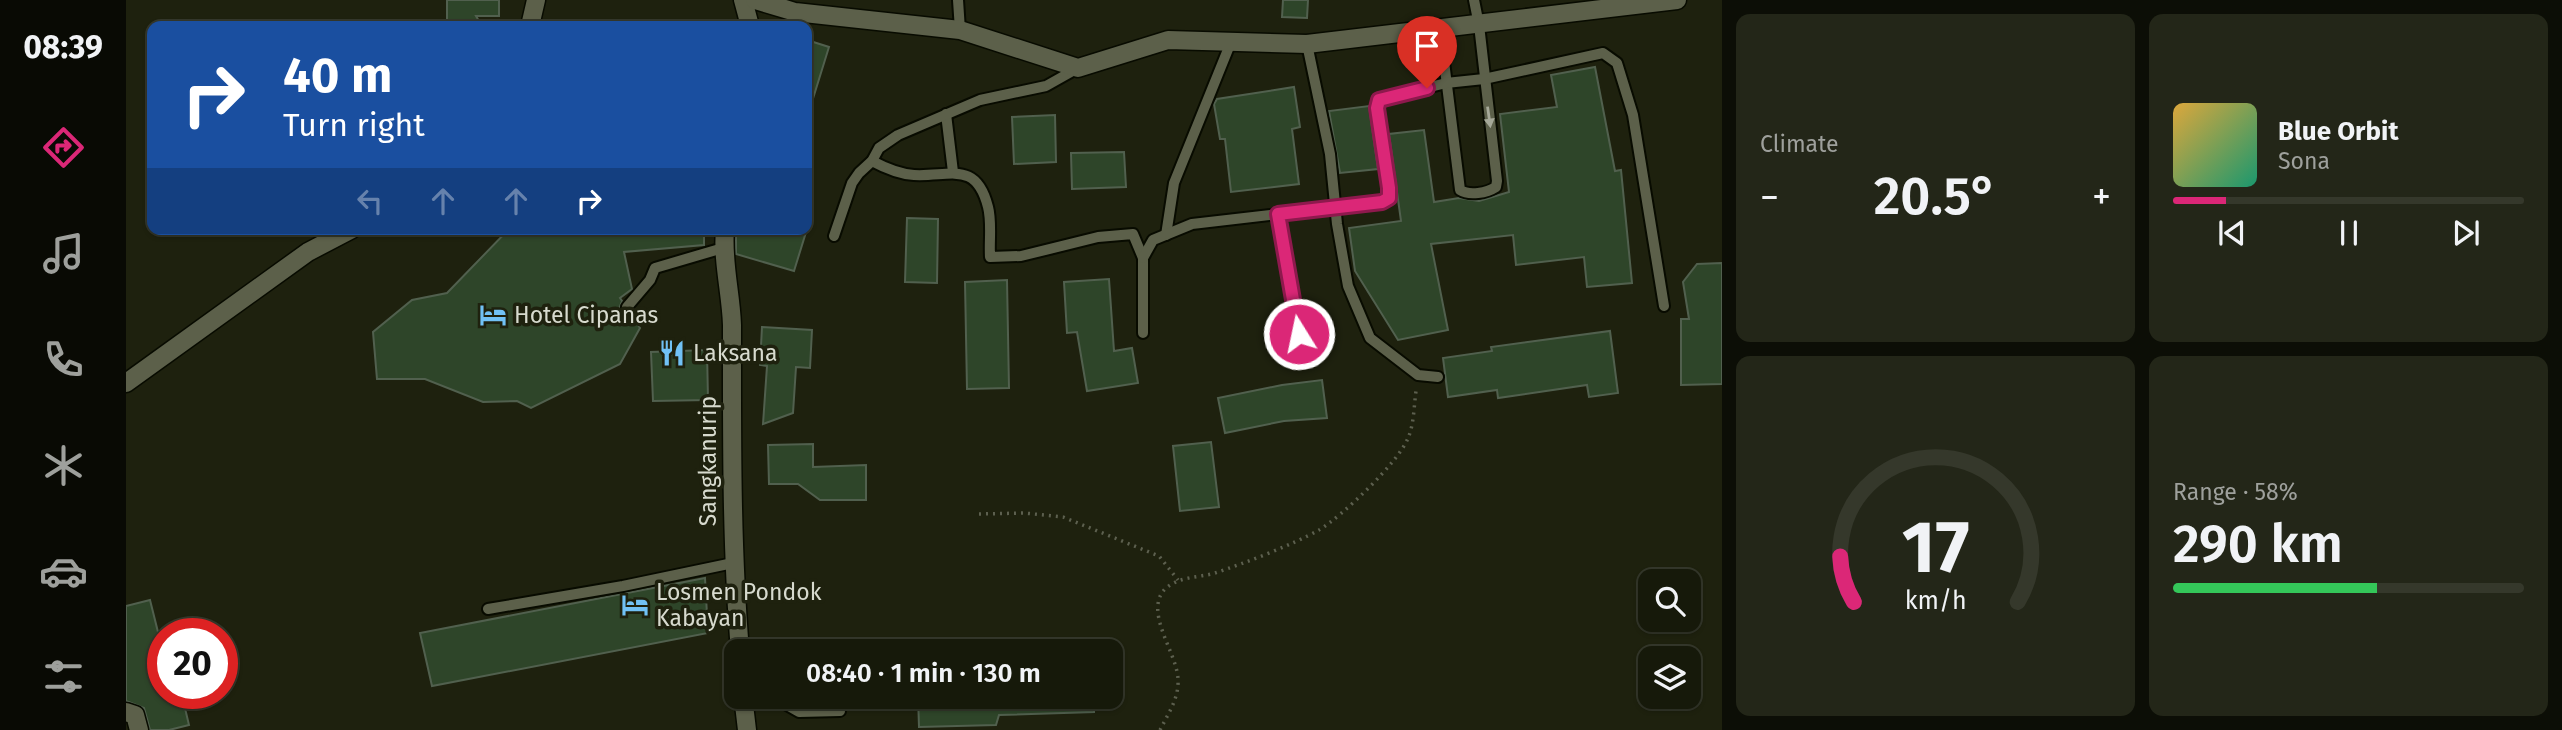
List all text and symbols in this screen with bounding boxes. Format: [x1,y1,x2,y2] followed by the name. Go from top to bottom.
[1397,16,1457,88] pin
[1408,27,1446,65] icon: arrive
[23,28,103,66] text: 08:39
[283,46,392,105] text: 40 m
[168,49,259,140] icon: right
[283,106,425,144] text: Turn right
[1484,106,1495,128] one-way arrow
[2278,116,2398,147] text: Blue Orbit
[39,123,88,172] icon: directions
[1760,130,1839,158] text: Climate
[2278,147,2330,175] text: Sona
[1874,165,1997,228] text: 20.5°
[1760,174,1779,220] text: −
[2092,174,2111,220] text: +
[351,182,389,220] icon: left
[424,182,462,220] icon: ahead
[497,182,535,220] icon: ahead
[570,182,608,220] icon: right
[2213,214,2251,252] icon: previous
[2330,214,2368,252] icon: pause
[2447,214,2485,252] icon: next
[39,229,88,278] icon: music
[1262,297,1336,371] position arrow
[478,300,508,330] hotel icon: Hotel Cipanas
[514,301,658,329] place label: Hotel Cipanas
[39,335,88,384] icon: phone
[657,338,687,368] restaurant icon: Laksana
[693,339,777,367] place label: Laksana
[694,396,722,526] street label: Sangkanurip
[39,441,88,490] icon: climate
[2173,478,2298,506] text: Range · 58%
[1902,504,1969,591] text: 17
[2173,513,2343,576] text: 290 km
[39,547,88,596] icon: car
[1638,569,1701,709] map controls
[1638,569,1701,632] button: search
[656,578,822,632] place label: Losmen Pondok Kabayan
[1905,586,1966,616] text: km/h
[620,590,650,620] hotel icon: Losmen Pondok Kabayan
[147,618,238,709] speed limit sign: 20
[1638,646,1701,709] button: layers
[39,652,88,701] icon: filters
[806,658,1041,689] text: 08:40 · 1 min · 130 m

